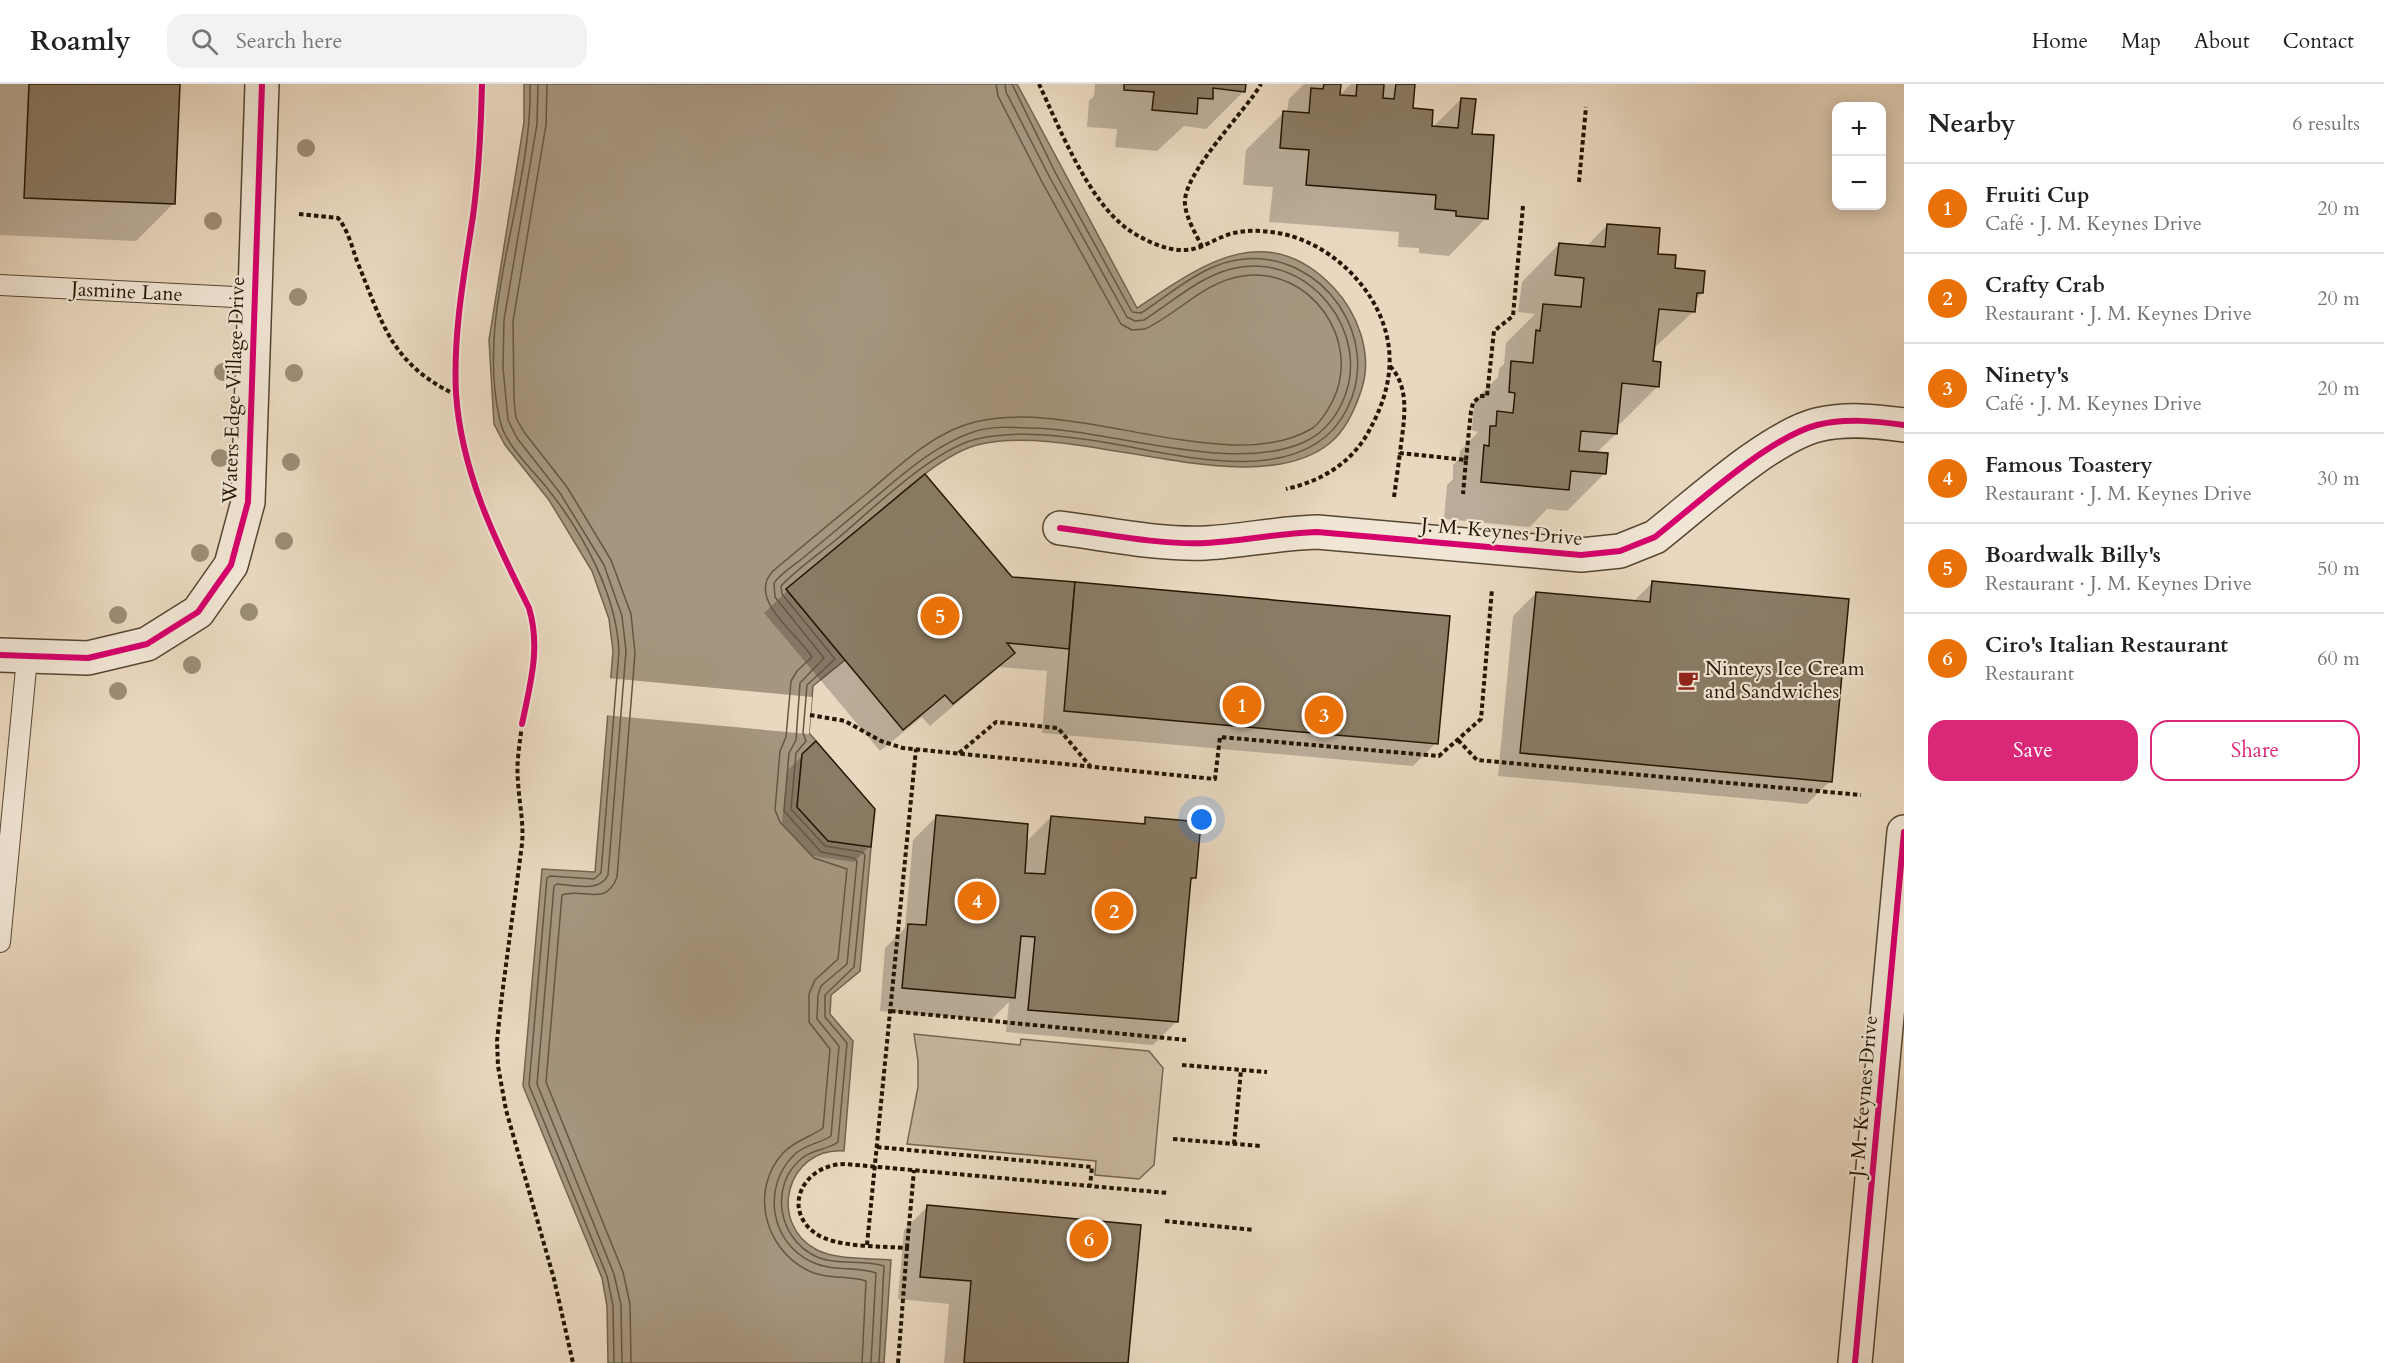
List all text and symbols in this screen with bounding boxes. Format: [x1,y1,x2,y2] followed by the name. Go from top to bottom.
[167,14,587,68] search box
[30,22,131,60] text: Roamly
[188,25,221,58] icon: search
[236,26,342,56] text: Search here
[2032,27,2088,56] text: Home
[2121,27,2161,56] text: Map
[2194,27,2250,56] text: About
[2283,27,2354,56] text: Contact
[1832,102,1886,210] map controls
[1832,102,1886,156] button: +
[1928,106,2016,141] text: Nearby
[2292,110,2360,137] text: 6 results
[1832,156,1886,210] button: −
[1985,180,2090,210] text: Fruiti Cup
[1942,195,1953,222] text: 1
[2317,195,2360,222] text: 20 m
[1985,210,2202,237] text: Café · J. M. Keynes Drive
[1985,270,2105,300] text: Crafty Crab
[68,275,183,308] street label: Jasmine Lane
[216,276,251,505] street label: Waters Edge Village Drive
[1942,285,1953,312] text: 2
[2317,285,2360,312] text: 20 m
[1985,300,2252,327] text: Restaurant · J. M. Keynes Drive
[1985,360,2069,390] text: Ninety's
[1942,375,1953,402] text: 3
[2317,375,2360,402] text: 20 m
[1985,390,2202,417] text: Café · J. M. Keynes Drive
[1985,450,2153,480] text: Famous Toastery
[1942,465,1953,492] text: 4
[2317,465,2360,492] text: 30 m
[1985,480,2252,507] text: Restaurant · J. M. Keynes Drive
[1417,511,1584,552] street label: J. M. Keynes Drive
[1985,540,2161,570] text: Boardwalk Billy's
[1942,555,1953,582] text: 5
[2317,555,2360,582] text: 50 m
[1985,570,2252,597] text: Restaurant · J. M. Keynes Drive
[920,594,960,638] pin: 5
[1985,630,2228,660] text: Ciro's Italian Restaurant
[1942,645,1953,672] text: 6
[2317,645,2360,672] text: 60 m
[1705,655,1865,705] place label: Ninteys Ice Cream and Sandwiches
[1985,660,2074,687] text: Restaurant
[1676,668,1700,692] cafe icon: Ninteys Ice Cream and Sandwiches
[1222,682,1262,728] pin: 1
[1304,692,1344,738] pin: 3
[1928,720,2138,781] button: Save
[2150,720,2360,781] button: Share
[1187,805,1216,834] your location
[958,878,996,924] pin: 4
[1094,888,1134,934] pin: 2
[1843,1014,1884,1181] street label: J. M. Keynes Drive
[1070,1216,1108,1262] pin: 6

